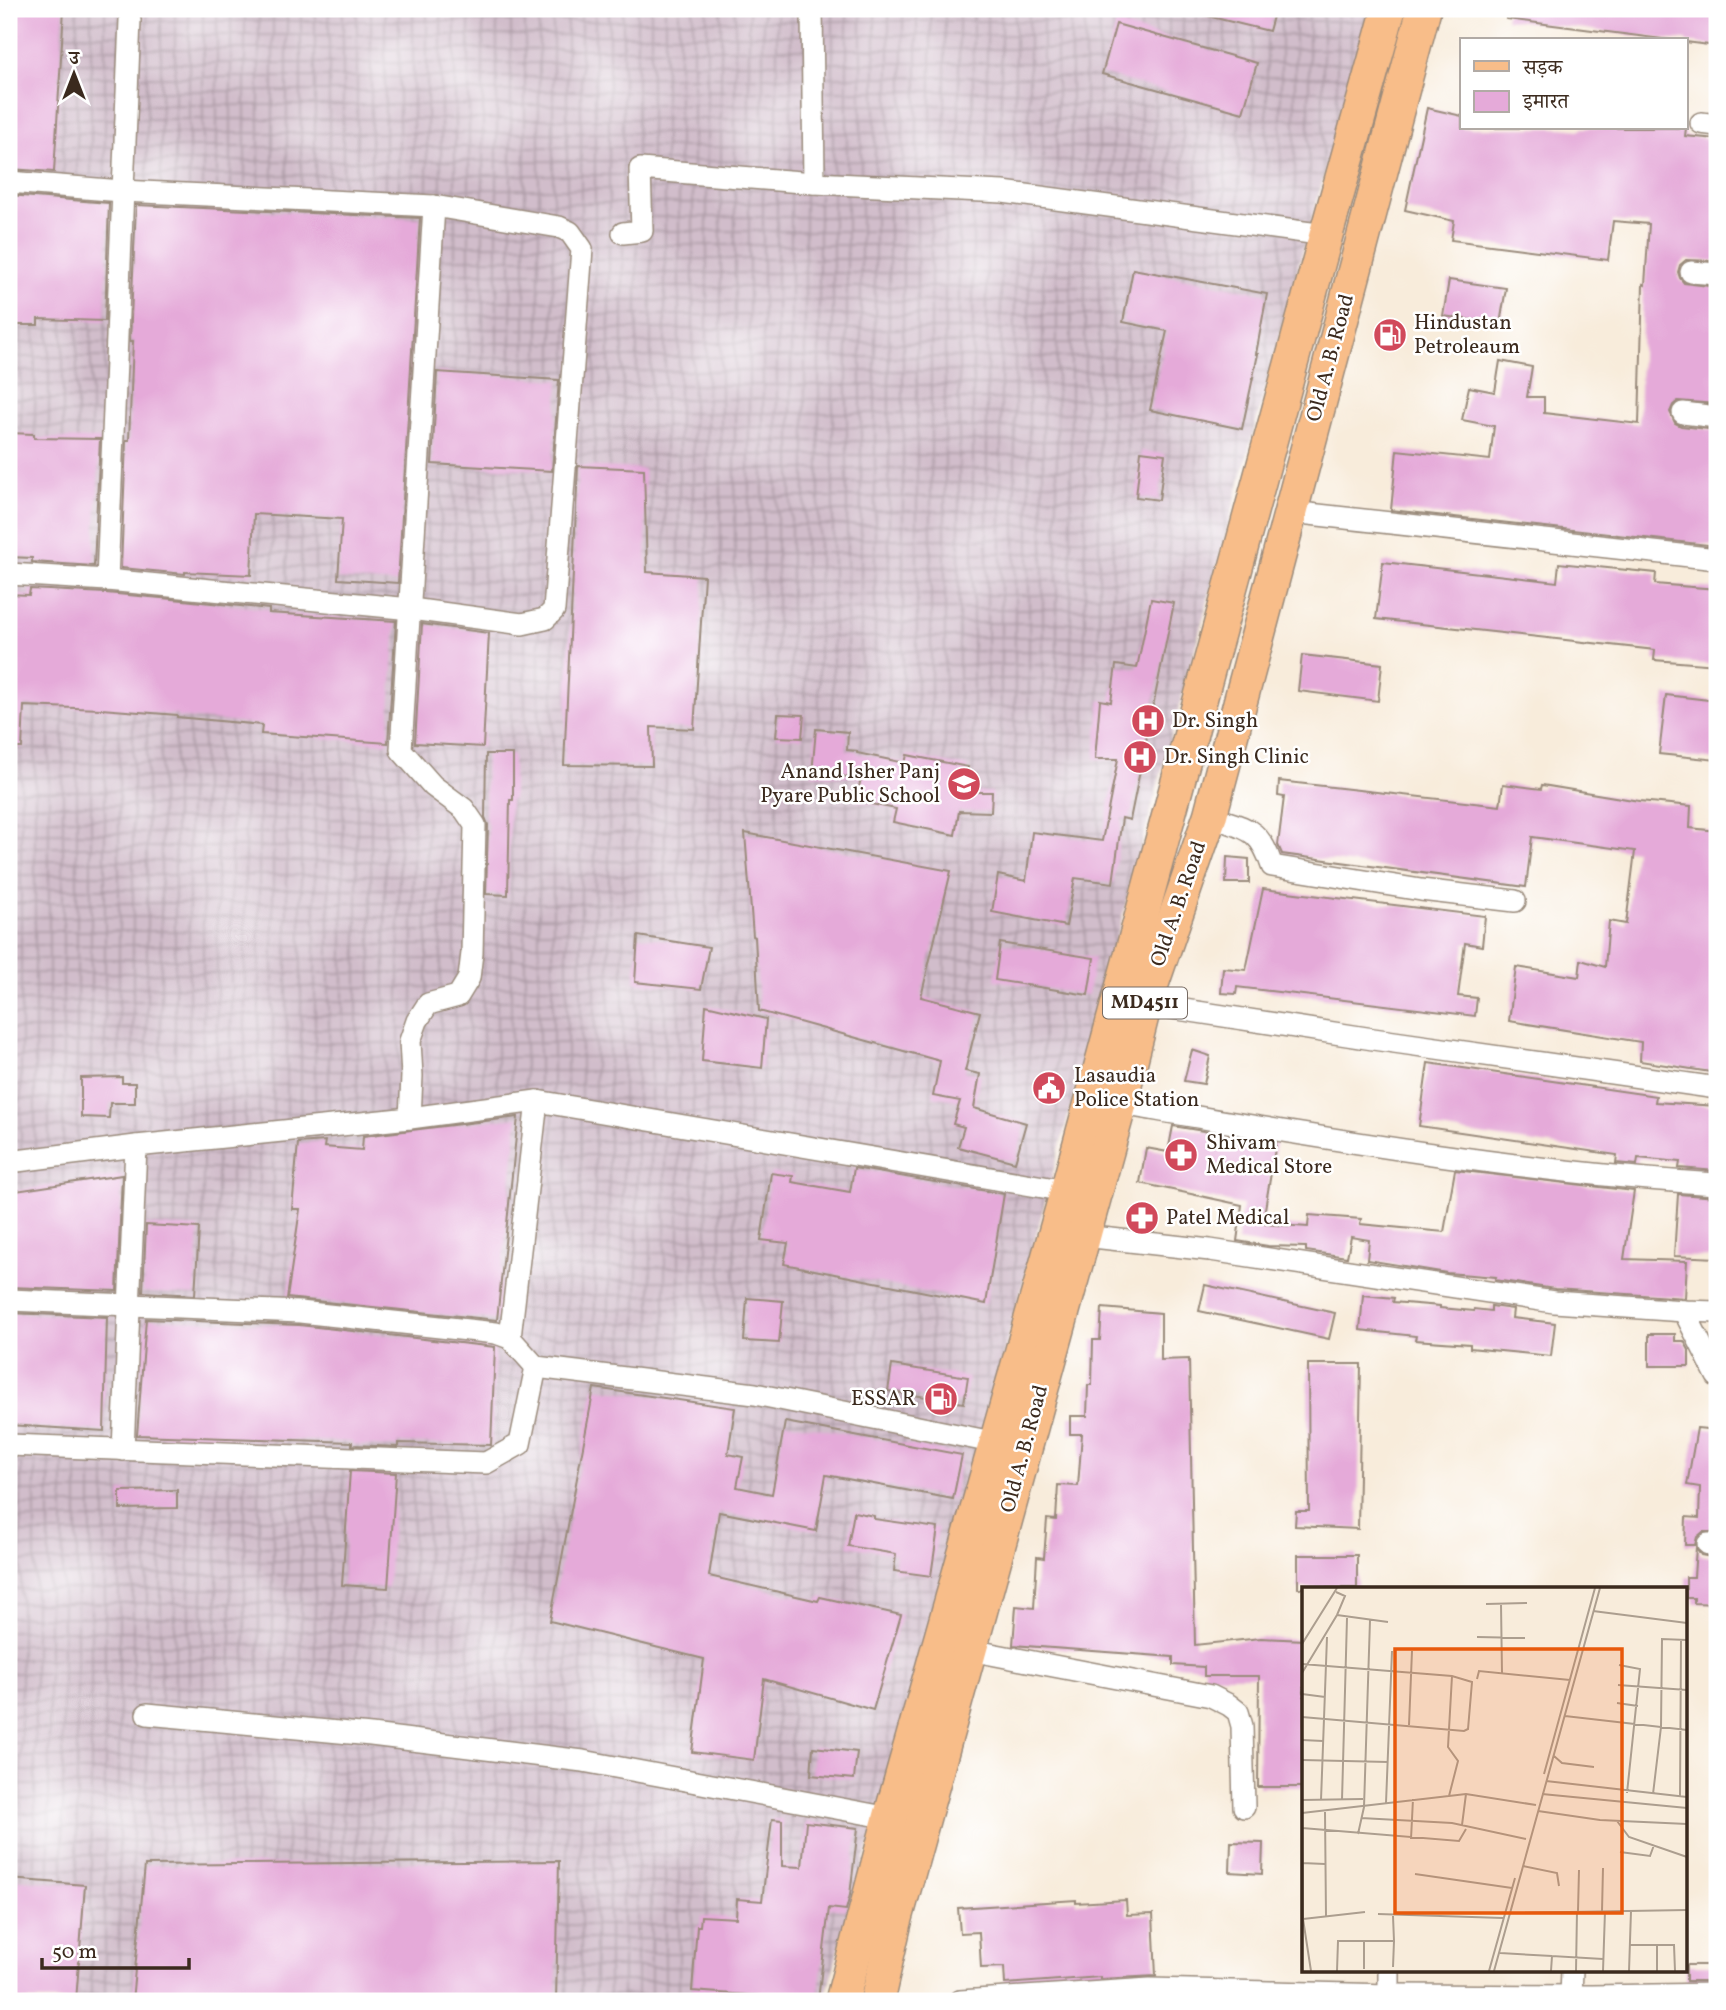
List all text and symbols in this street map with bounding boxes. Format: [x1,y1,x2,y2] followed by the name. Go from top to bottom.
[38,38,108,108] north arrow
[1460,38,1688,130] legend
[67,46,80,72] text: उ
[1522,54,1563,83] text: सड़क
[1522,88,1570,117] text: इमारत
[1300,291,1362,425] street label: Old A. B. Road
[1414,309,1520,362] place label: Hindustan Petroleaum
[1371,316,1409,354] fuel station icon: Hindustan Petroleaum
[1129,702,1167,740] hospital icon: Dr. Singh
[1172,707,1258,736] place label: Dr. Singh
[1121,738,1159,776] hospital icon: Dr. Singh Clinic
[1164,743,1309,772] place label: Dr. Singh Clinic
[760,758,940,811] place label: Anand Isher Panj Pyare Public School
[945,765,983,803] school or university icon: Anand Isher Panj Pyare Public School
[1144,837,1214,971] street label: Old A. B. Road
[1103,987,1187,1018] road number: MD4511
[1074,1062,1199,1115] place label: Lasaudia Police Station
[1030,1069,1068,1107] public building icon: Lasaudia Police Station
[1206,1129,1332,1182] place label: Shivam Medical Store
[1162,1136,1200,1174] pharmacy icon: Shivam Medical Store
[1123,1199,1161,1237] pharmacy icon: Patel Medical
[1166,1204,1289,1233] place label: Patel Medical
[922,1380,960,1418] fuel station icon: ESSAR
[994,1382,1056,1516] street label: Old A. B. Road
[851,1385,916,1414] place label: ESSAR
[1302,1587,1688,1972] inset map
[42,1926,189,1970] scale bar
[52,1938,97,1967] text: 50 m

